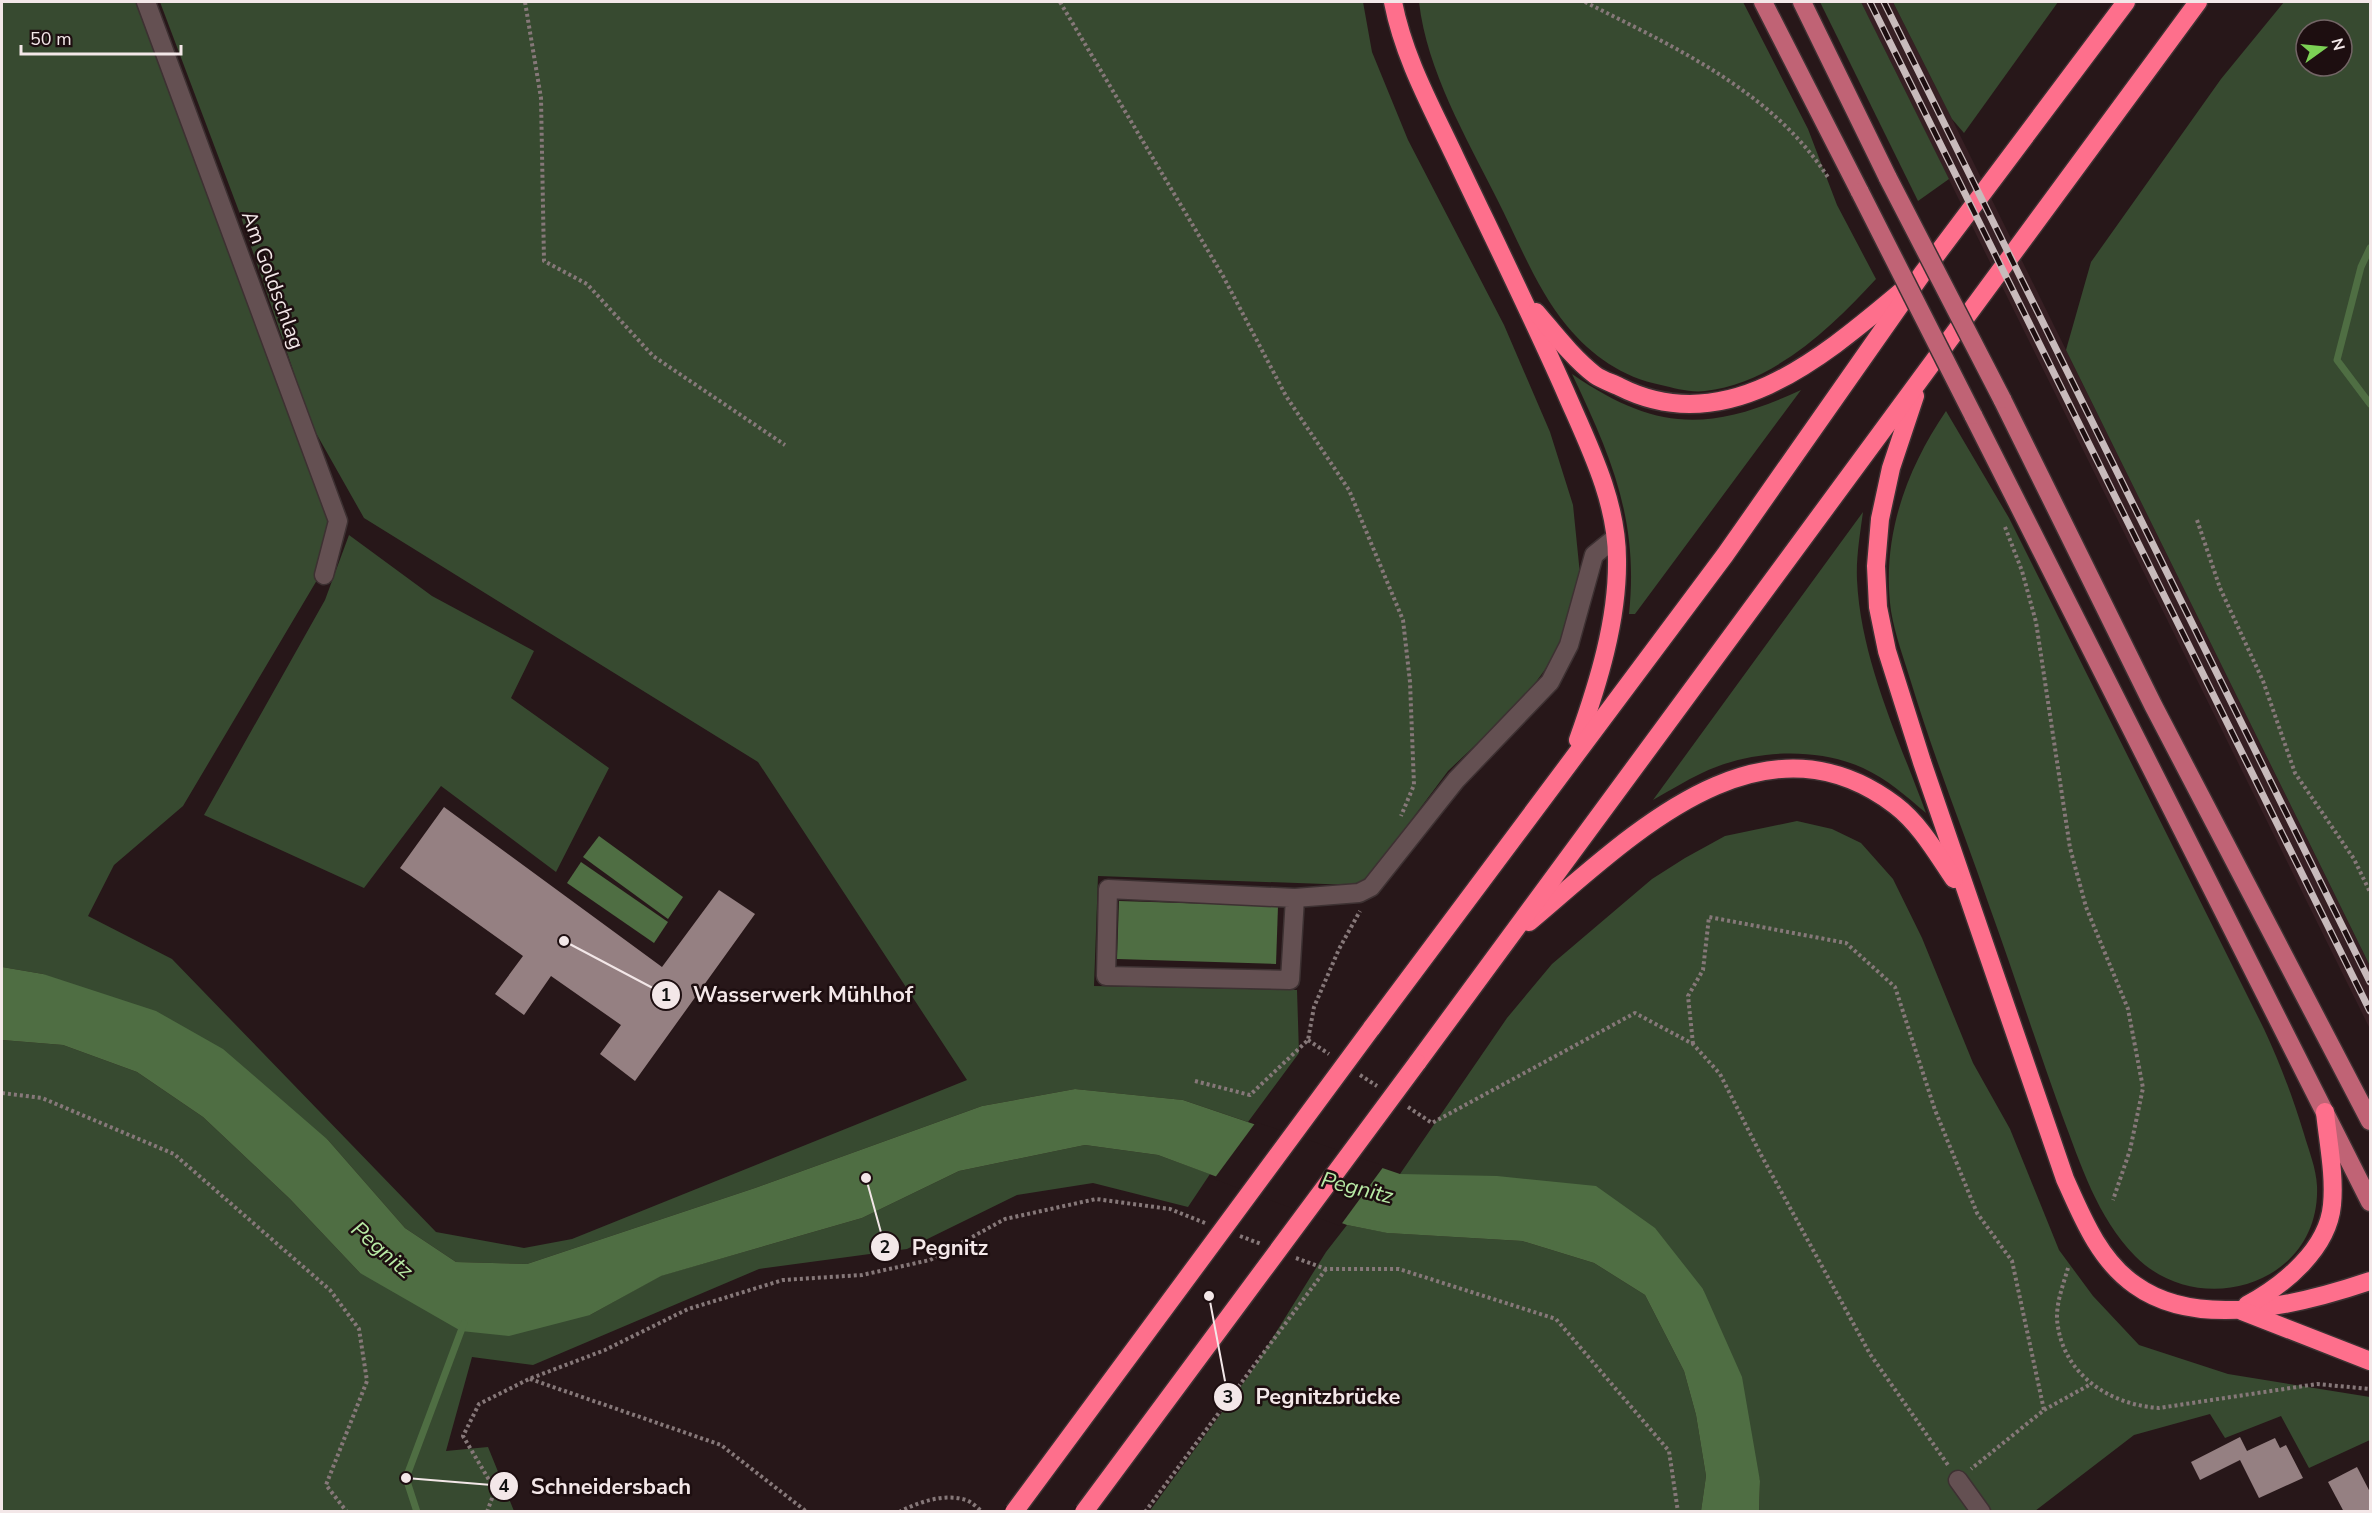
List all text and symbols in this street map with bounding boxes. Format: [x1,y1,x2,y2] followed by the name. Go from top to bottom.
[21,18,182,56] scale bar
[2294,18,2354,78] north arrow
[30,27,72,51] text: 50 m
[2325,36,2350,53] text: N
[235,207,311,353] street label: Am Goldschlag
[651,975,925,1015] callout: Wasserwerk Mühlhof
[693,980,914,1010] text: Wasserwerk Mühlhof
[661,983,671,1007] text: 1
[1318,1165,1397,1212] water label: Pegnitz
[344,1215,420,1286] water label: Pegnitz
[870,1227,1000,1267] callout: Pegnitz
[912,1233,988,1263] text: Pegnitz
[880,1235,890,1259] text: 2
[1213,1377,1412,1417] callout: Pegnitzbrücke
[1256,1382,1400,1412] text: Pegnitzbrücke
[1223,1385,1233,1409] text: 3
[489,1466,704,1506] callout: Schneidersbach
[531,1472,691,1502] text: Schneidersbach
[499,1474,510,1498] text: 4

